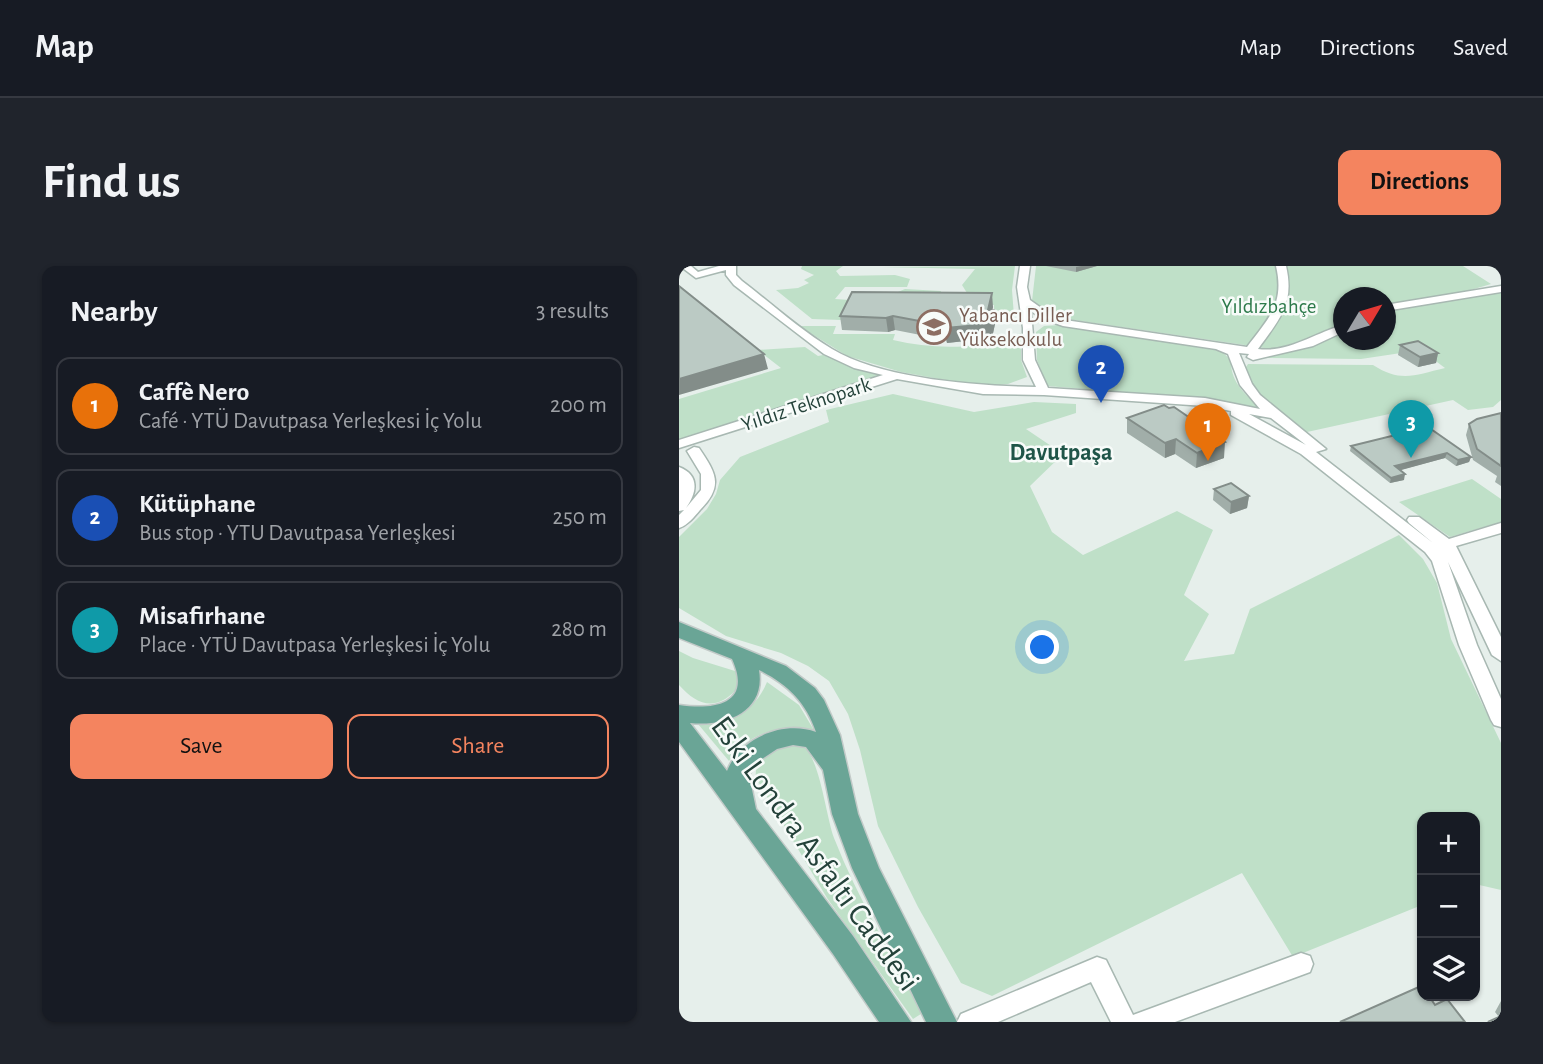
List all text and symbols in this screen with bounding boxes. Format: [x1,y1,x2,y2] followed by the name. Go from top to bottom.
[35,31,94,64] text: Map
[1239,36,1281,60] text: Map
[1319,36,1415,60] text: Directions
[1453,36,1508,60] text: Saved
[1338,150,1501,215] button: Directions
[42,158,181,207] text: Find us
[1333,287,1396,350] north arrow
[1222,296,1316,317] park label: Yıldızbahçe
[70,297,158,327] text: Nearby
[536,300,609,323] text: 3 results
[959,305,1072,350] place label: Yabancı Diller Yüksekokulu
[915,308,953,346] school or university icon: Yabancı Diller Yüksekokulu
[1078,345,1124,403] pin: 2
[739,373,874,435] street label: Yıldız Teknopark
[139,379,249,405] text: Caffè Nero
[91,394,99,417] text: 1
[550,394,607,417] text: 200 m
[1388,400,1434,458] pin: 3
[1185,403,1231,461] pin: 1
[139,410,482,433] text: Café · YTÜ Davutpasa Yerleşkesi İç Yolu
[1009,441,1113,465] district label: Davutpaşa
[139,491,255,517] text: Kütüphane
[90,506,100,529] text: 2
[553,506,607,529] text: 250 m
[139,522,456,545] text: Bus stop · YTU Davutpasa Yerleşkesi
[139,603,265,629] text: Misafirhane
[90,618,100,641] text: 3
[551,618,607,641] text: 280 m
[1025,630,1059,664] your location
[139,634,490,657] text: Place · YTÜ Davutpasa Yerleşkesi İç Yolu
[705,710,925,997] street label: Eski Londra Asfaltı Caddesi
[70,714,333,779] button: Save
[347,714,609,779] button: Share
[1417,812,1480,1001] map controls
[1417,812,1480,875] button: +
[1417,875,1480,938] button: −
[1417,938,1480,1001] button: layers

